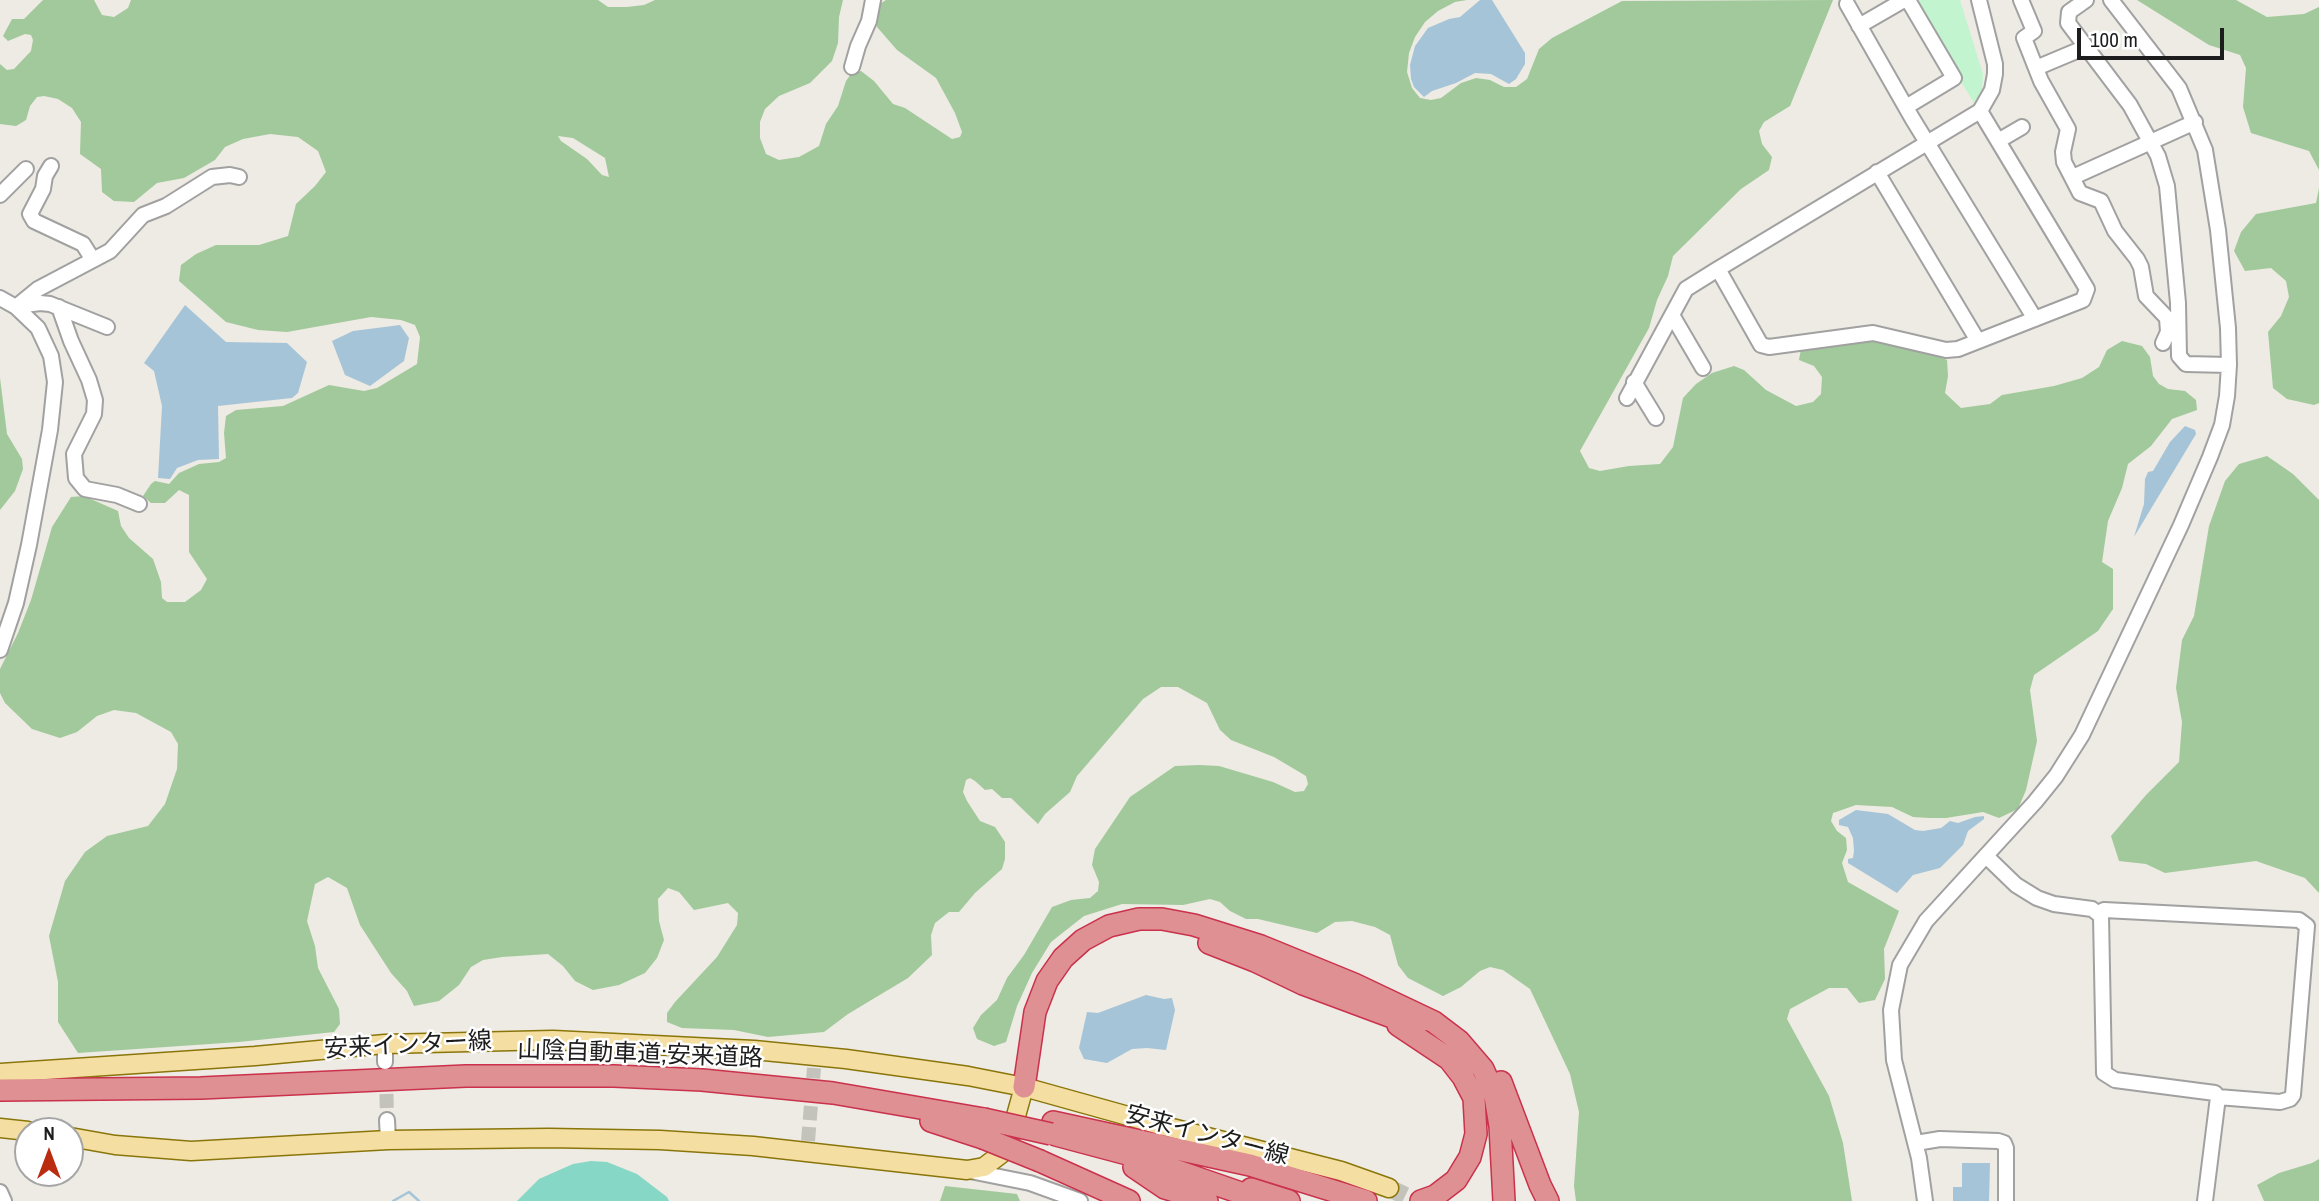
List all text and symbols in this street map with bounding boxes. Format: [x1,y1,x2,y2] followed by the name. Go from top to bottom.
[2081,14,2228,58] scale bar
[2090,25,2138,54] text: 100 m
[323,1027,493,1065] street label: 安来インター線
[517,1036,763,1074] street label: 山陰自動車道;安来道路
[1122,1100,1292,1172] street label: 安来インター線
[14,1117,84,1187] north arrow
[43,1120,55,1146] text: N

